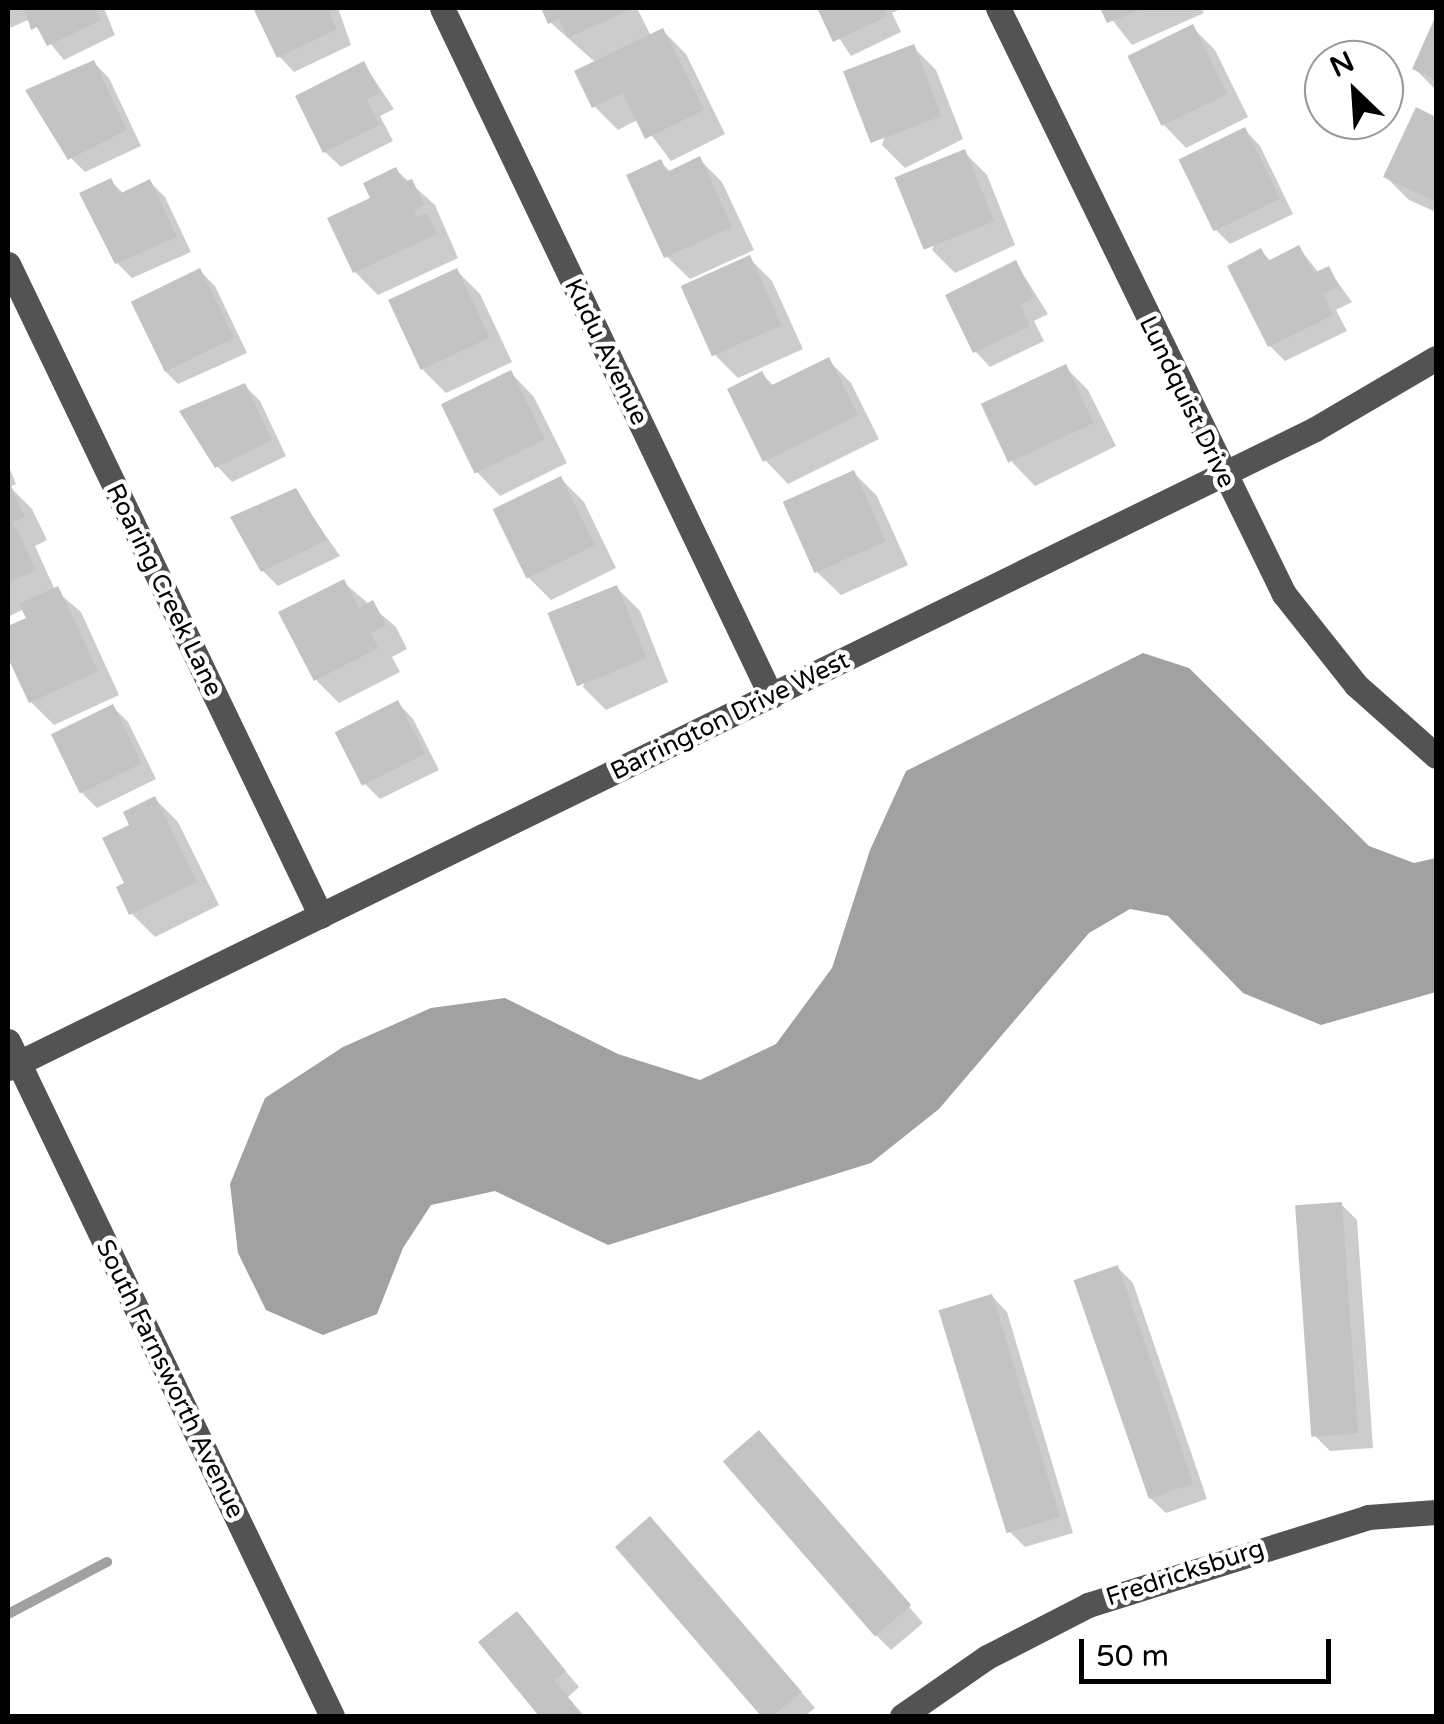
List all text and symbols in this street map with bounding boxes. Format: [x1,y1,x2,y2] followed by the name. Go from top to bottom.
[1304,40,1404,140] north arrow
[1325,44,1360,85] text: N
[558,274,654,430] street label: Kudu Avenue
[1132,311,1242,493] street label: Lundquist Drive
[99,479,229,701] street label: Roaring Creek Lane
[606,645,854,787] street label: Barrington Drive West
[89,1235,251,1523] street label: South Farnsworth Avenue
[1102,1533,1268,1613] street label: Fredricksburg
[1084,1619,1336,1681] scale bar
[1096,1638,1169,1675] text: 50 m

